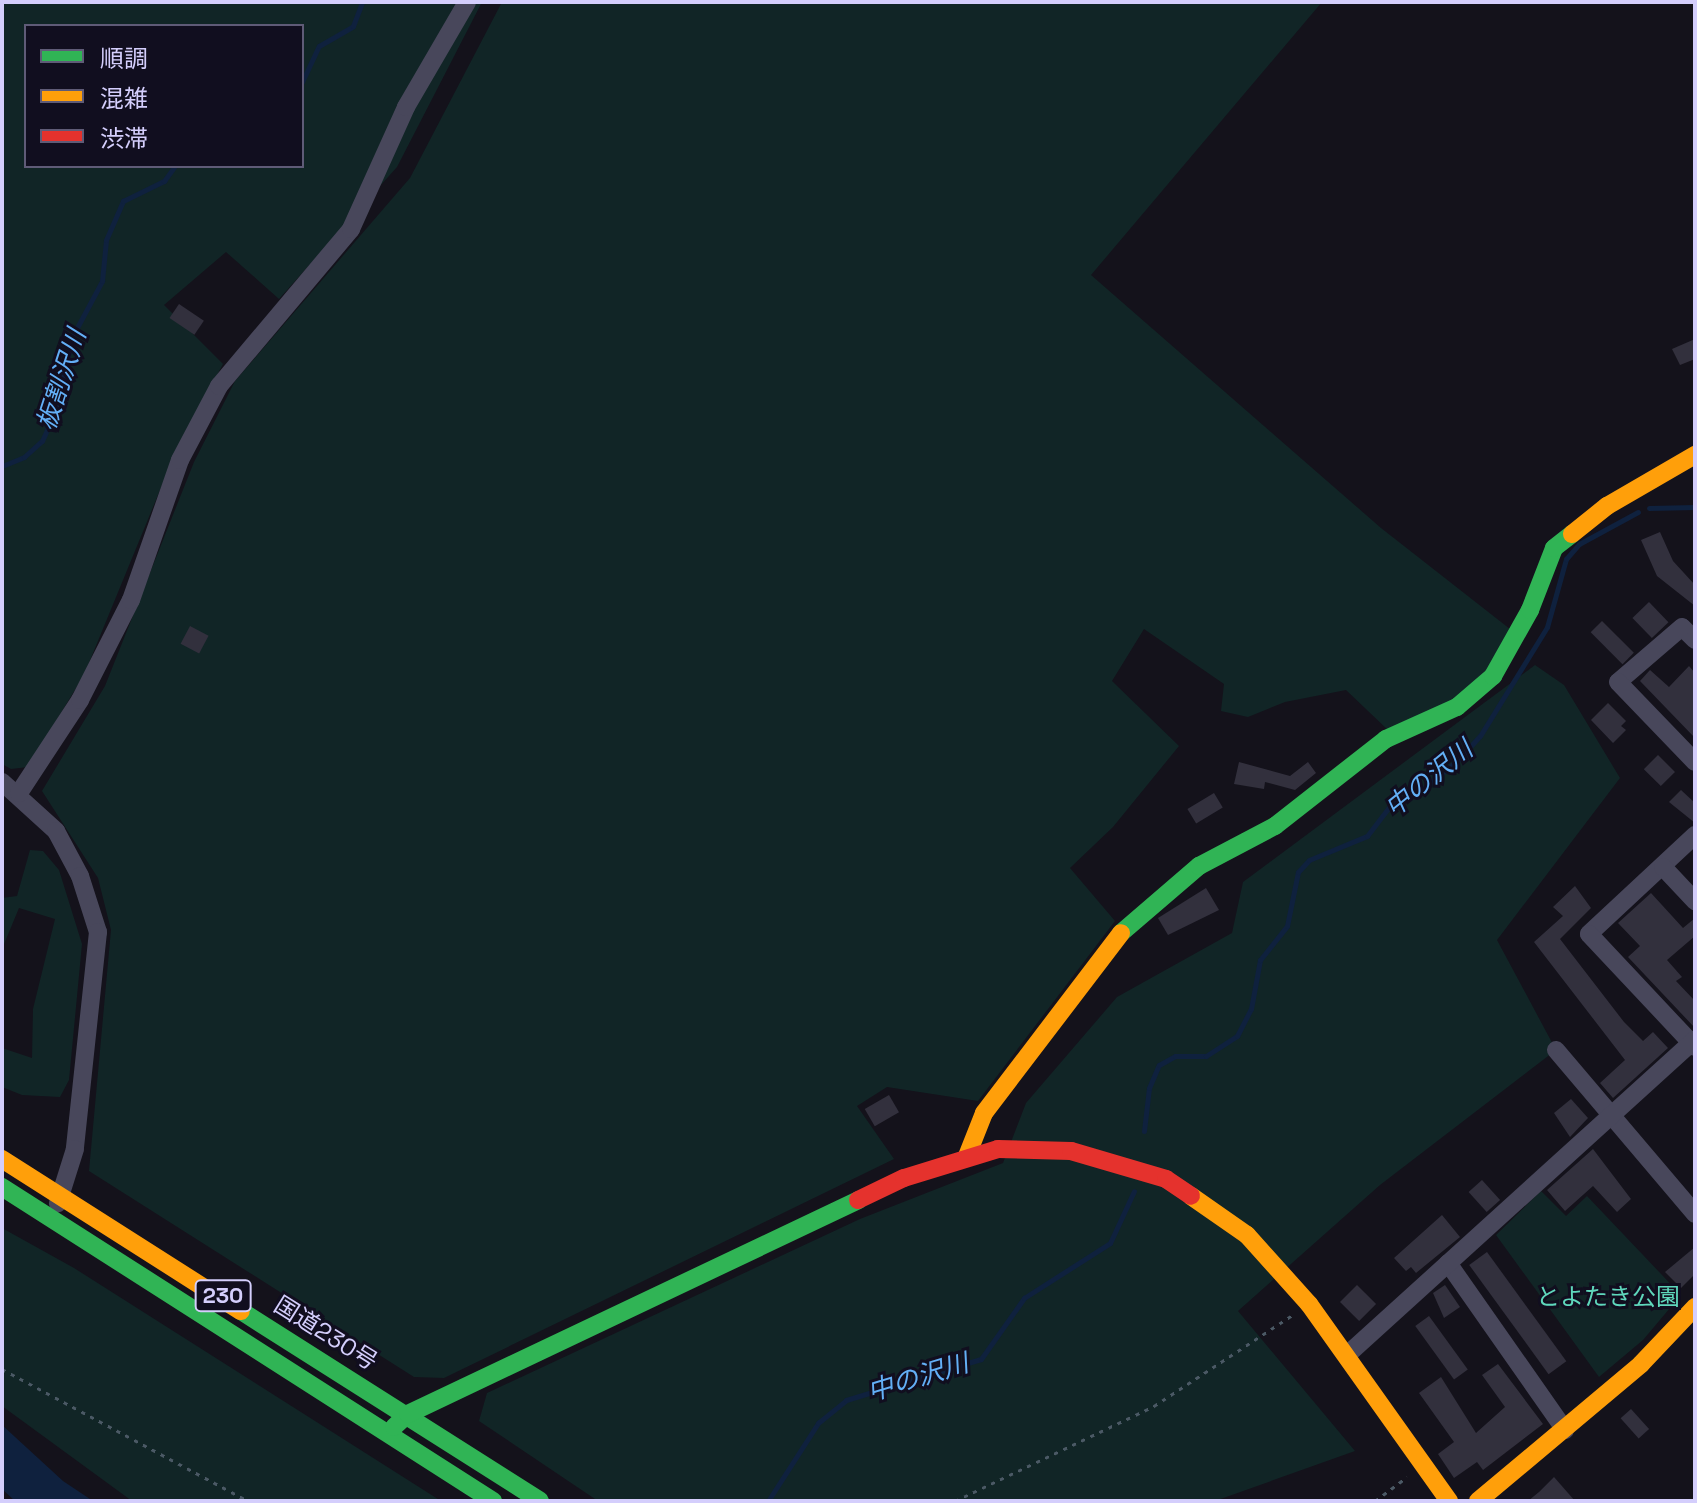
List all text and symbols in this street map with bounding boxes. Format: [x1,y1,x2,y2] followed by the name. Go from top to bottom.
[24,24,304,168] legend
[100,43,148,74] text: 順調
[100,83,148,114] text: 混雑
[100,123,148,154] text: 渋滞
[31,326,93,434] water label: 板割沢川
[1379,734,1479,824] water label: 中の沢川
[193,1278,253,1314] road number: 230
[1536,1283,1680,1311] park label: とよたき公園
[269,1290,383,1376] street label: 国道230号
[864,1348,972,1408] water label: 中の沢川

